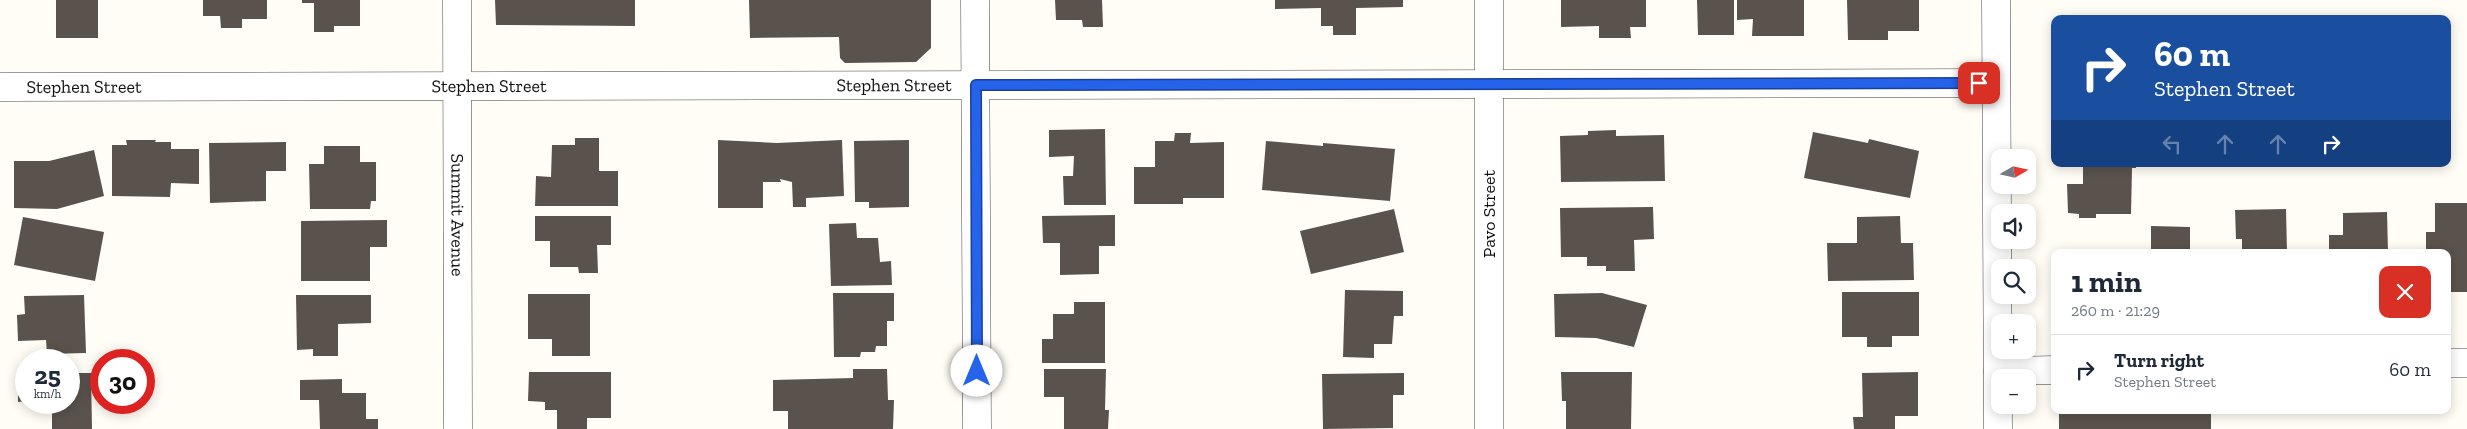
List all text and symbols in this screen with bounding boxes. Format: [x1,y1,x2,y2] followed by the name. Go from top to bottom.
[2154,33,2230,75] text: 60 m
[2071,35,2136,100] icon: right
[1958,62,2000,104] pin
[1965,69,1993,97] icon: arrive
[836,74,952,96] street label: Stephen Street
[431,75,547,97] street label: Stephen Street
[2154,75,2295,102] text: Stephen Street
[26,76,142,98] street label: Stephen Street
[2158,130,2186,158] icon: left
[2211,130,2239,158] icon: ahead
[2264,130,2292,158] icon: ahead
[2317,130,2345,158] icon: right
[1991,149,2036,194] north arrow
[1991,149,2036,414] map controls
[446,153,469,277] street label: Summit Avenue
[1478,170,1500,258] street label: Pavo Street
[1991,204,2036,249] button: sound
[1991,259,2036,304] button: search
[2071,264,2142,300] text: 1 min
[2379,266,2431,318] button: close
[2071,301,2160,320] text: 260 m · 21:29
[1991,314,2036,359] button: +
[950,344,1002,396] position arrow
[90,349,155,414] speed limit sign: 30
[2114,349,2204,372] text: Turn right
[2071,356,2099,384] icon: right
[2389,358,2431,381] text: 60 m
[34,360,61,390] text: 25
[1991,369,2036,414] button: −
[2114,372,2216,391] text: Stephen Street
[34,387,61,401] text: km/h

